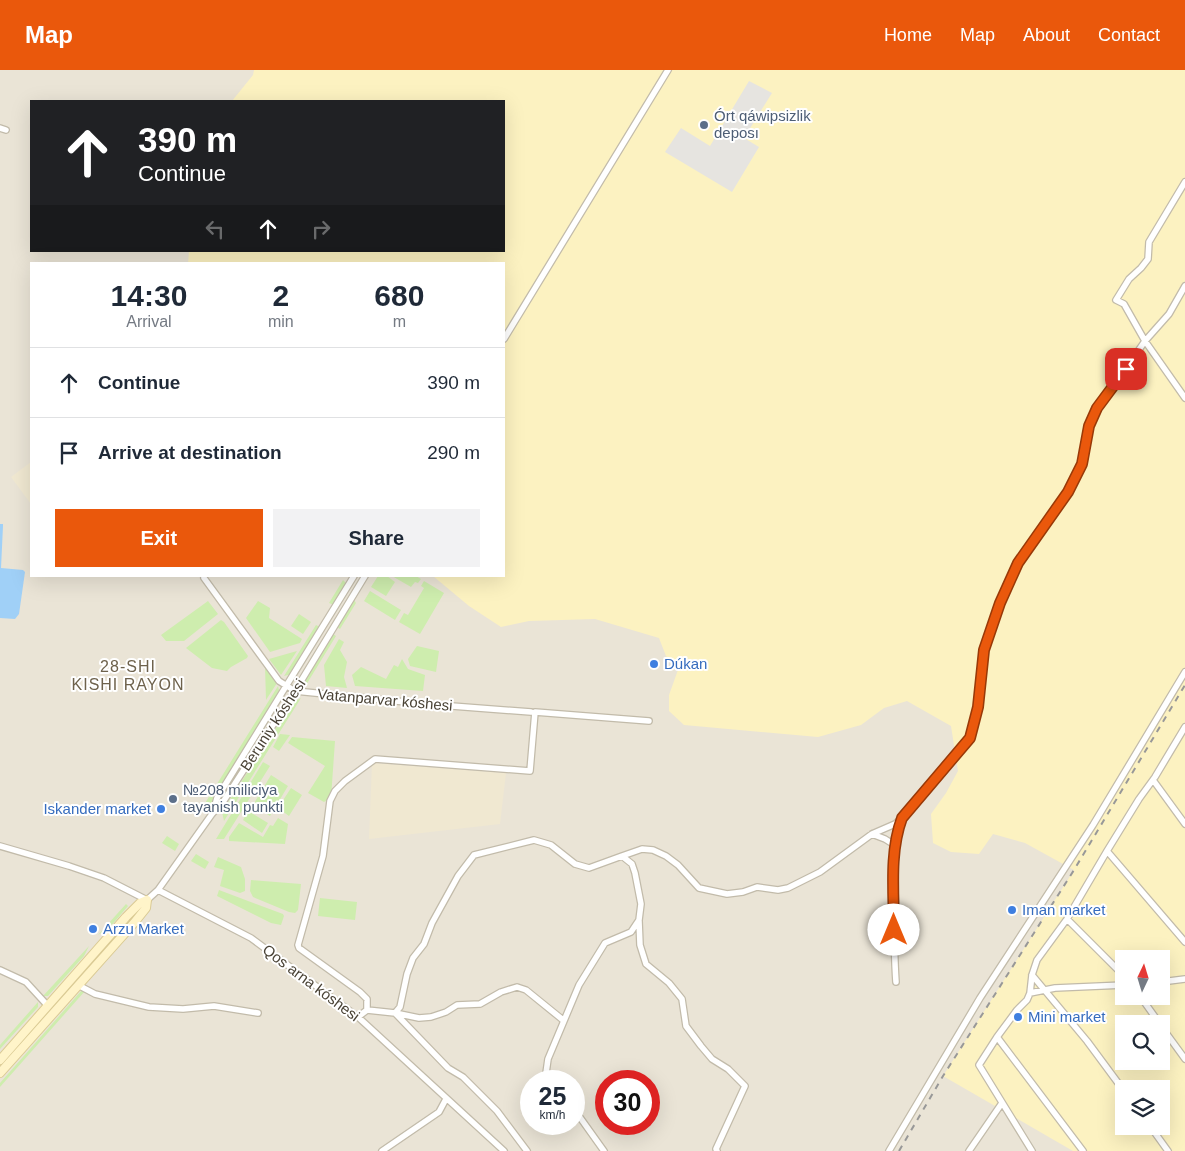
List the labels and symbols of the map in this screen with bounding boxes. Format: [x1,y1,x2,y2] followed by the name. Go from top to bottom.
[714,107,811,141] place label: Órt qáwipsizlik deposı
[698,119,710,131] marker: Órt qáwipsizlik deposı
[1105,348,1147,390] pin
[664,655,707,672] place label: Dúkan
[72,658,184,693] district label: 28-SHI KISHI RAYON
[648,658,660,670] marker: Dúkan
[237,676,309,774] street label: Beruniy kóshesi
[317,685,453,714] street label: Vatanparvar kóshesi
[183,781,283,815] place label: №208 miliciya tayanish punkti
[167,793,179,805] marker: №208 miliciya tayanish punkti
[43,800,152,817] place label: Iskander market
[155,803,167,815] marker: Iskander market
[1022,901,1106,918] place label: Iman market
[867,903,919,955] position arrow
[1006,904,1018,916] marker: Iman market
[103,920,185,937] place label: Arzu Market
[87,923,99,935] marker: Arzu Market
[260,941,363,1025] street label: Qos arna kóshesi
[1115,950,1170,1005] north arrow
[1028,1008,1106,1025] place label: Mini market
[1012,1011,1024,1023] marker: Mini market
[595,1070,660,1135] speed limit sign: 30

